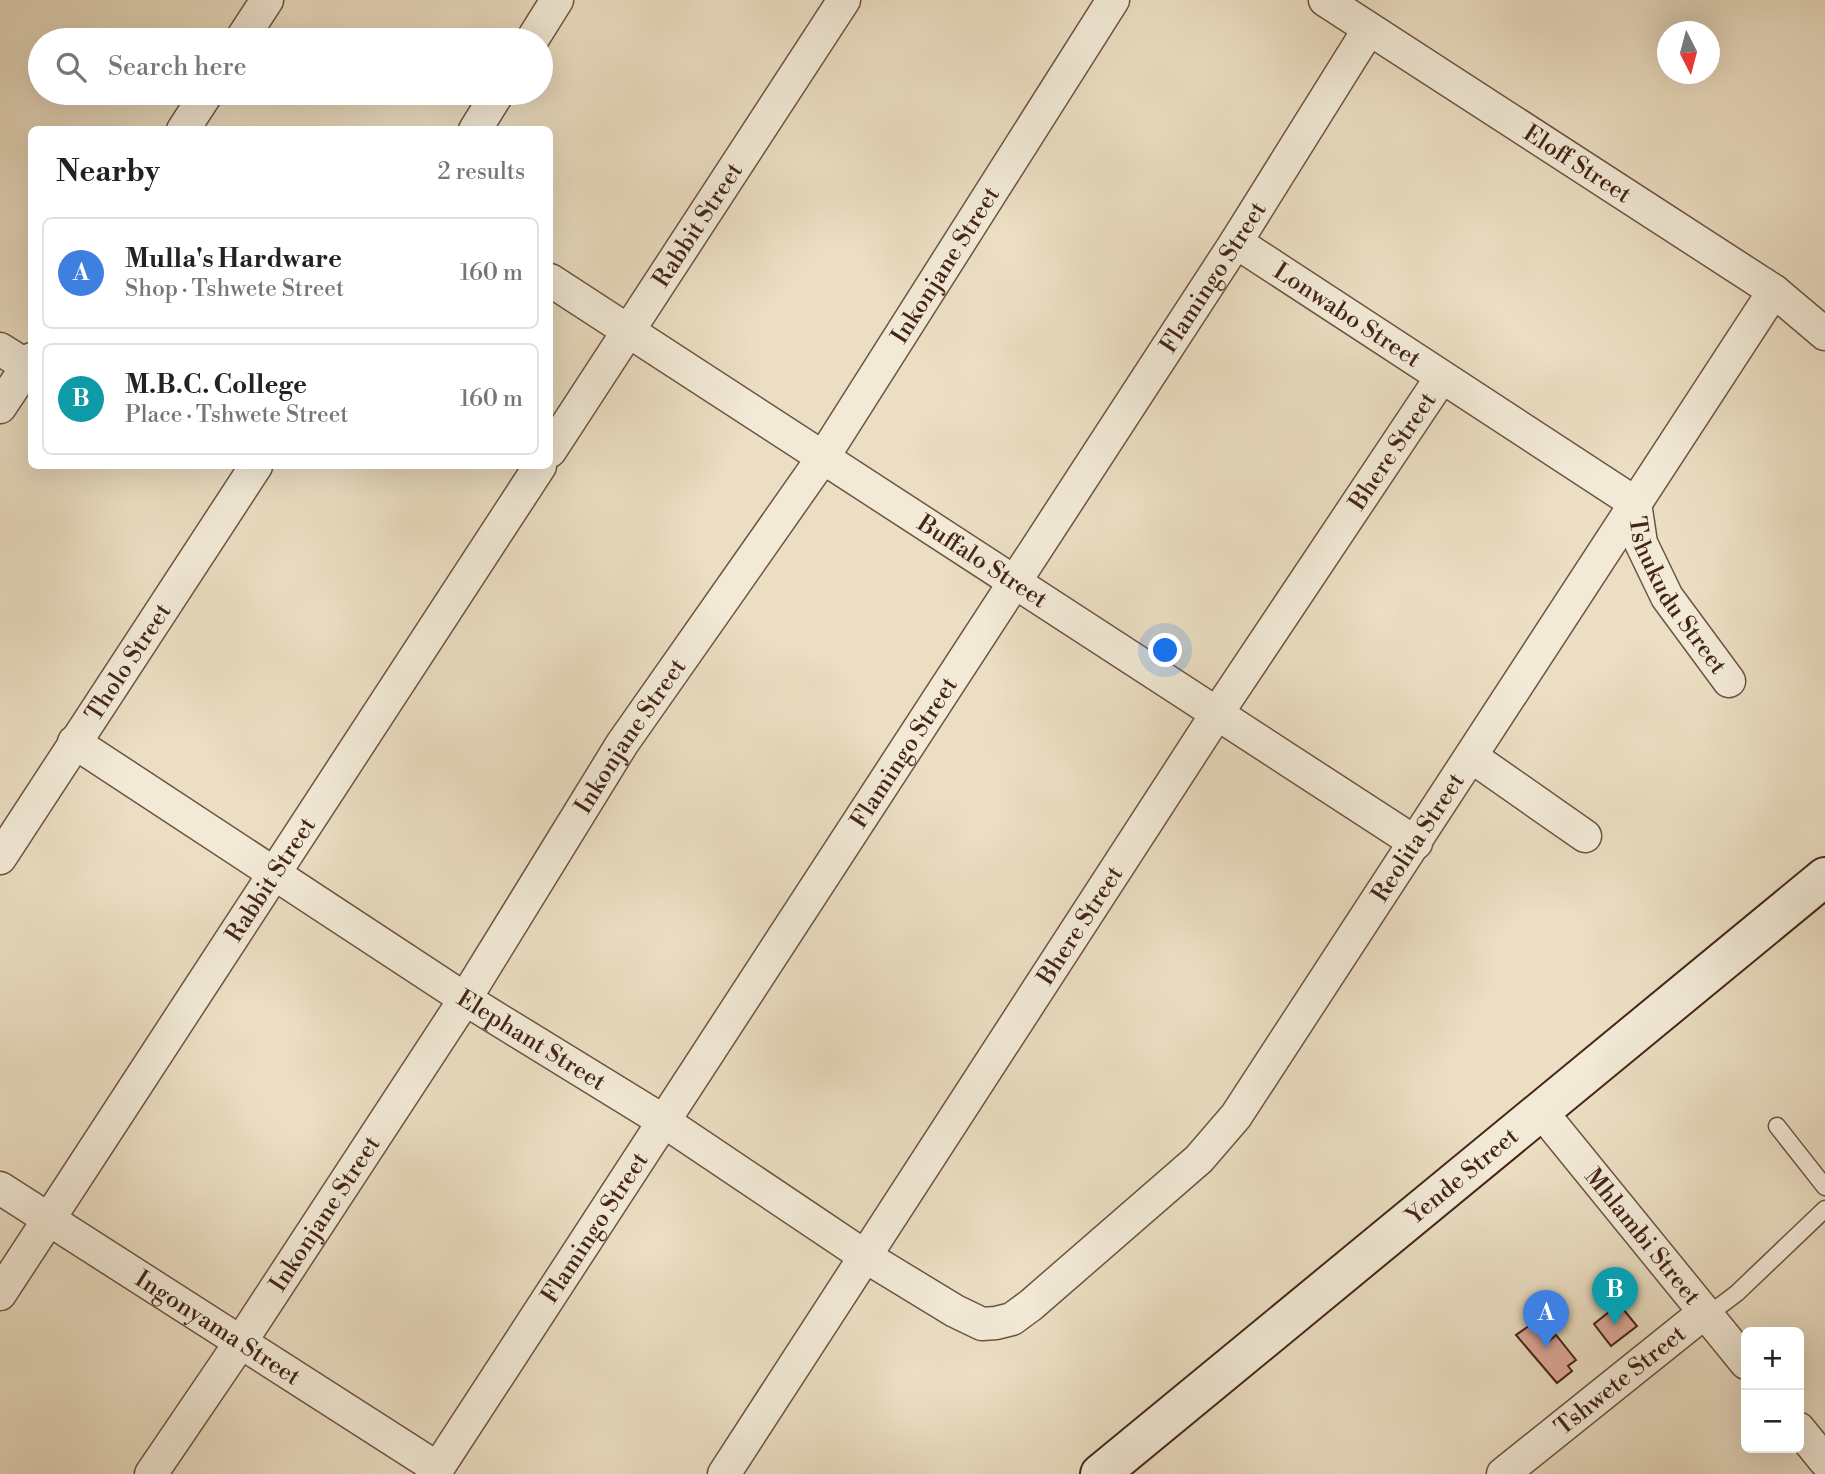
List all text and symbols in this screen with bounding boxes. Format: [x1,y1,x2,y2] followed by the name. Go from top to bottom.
[1657,21,1720,84] north arrow
[28,28,553,105] search box
[52,48,90,86] icon: search
[108,51,247,83] text: Search here
[1517,119,1637,211] street label: Eloff Street
[56,153,160,191] text: Nearby
[647,157,750,293] street label: Rabbit Street
[438,158,525,186] text: 2 results
[885,181,1007,349] street label: Inkonjane Street
[1154,196,1274,359] street label: Flamingo Street
[125,243,342,275] text: Mulla's Hardware
[1267,257,1426,375] street label: Lonwabo Street
[73,259,89,287] text: A
[460,259,523,287] text: 160 m
[125,275,344,303] text: Shop · Tshwete Street
[125,369,307,401] text: M.B.C. College
[72,385,90,413] text: B
[460,385,523,413] text: 160 m
[1342,386,1444,517] street label: Bhere Street
[125,401,348,429] text: Place · Tshwete Street
[911,508,1053,616] street label: Buffalo Street
[1621,515,1733,681] street label: Tshukudu Street
[79,597,179,727] street label: Tholo Street
[1148,633,1182,667] your location
[569,653,694,820] street label: Inkonjane Street
[844,671,965,834] street label: Flamingo Street
[1366,767,1472,908] street label: Reolita Street
[220,811,323,948] street label: Rabbit Street
[1031,860,1130,992] street label: Bhere Street
[451,984,611,1098] street label: Elephant Street
[1399,1121,1525,1233] street label: Yende Street
[264,1130,388,1298] street label: Inkonjane Street
[535,1146,656,1309] street label: Flamingo Street
[1578,1163,1707,1312] street label: Mhlambi Street
[129,1265,306,1393] street label: Ingonyama Street
[1592,1267,1638,1325] pin: B
[1523,1290,1569,1348] pin: A
[1549,1319,1693,1443] street label: Tshwete Street
[1741,1327,1804,1453] map controls
[1741,1327,1804,1390] button: +
[1741,1390,1804,1453] button: −

